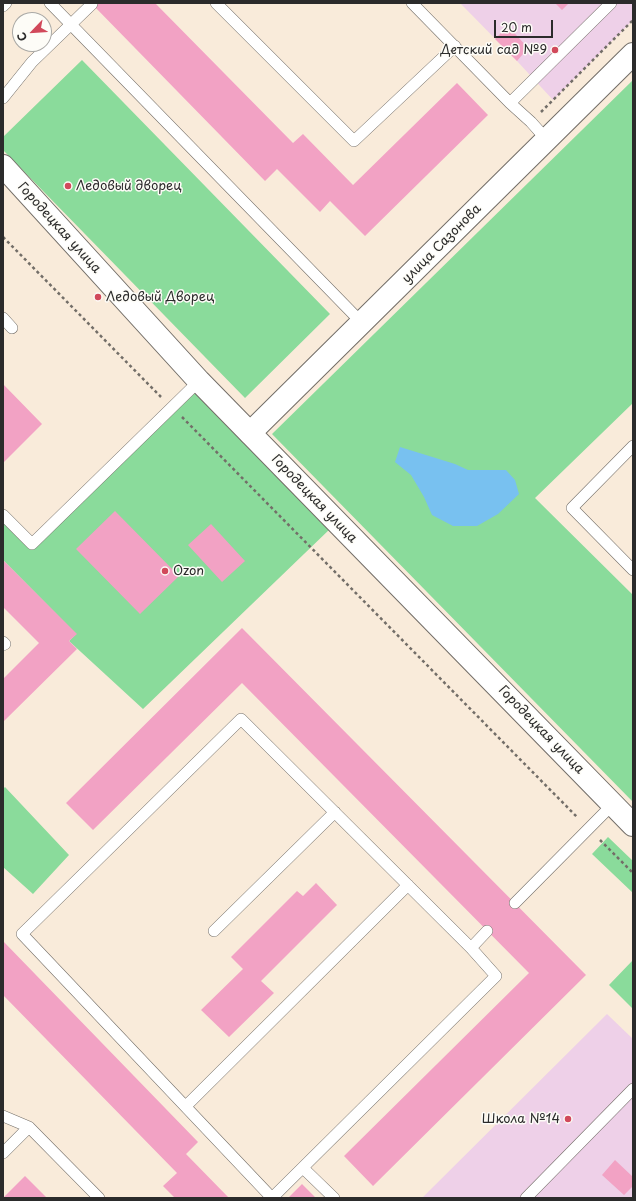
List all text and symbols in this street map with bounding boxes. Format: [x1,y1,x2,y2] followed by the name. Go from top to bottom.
[12,12,52,52] north arrow
[496,12,555,38] scale bar
[501,18,532,36] text: 20 m
[12,30,31,44] text: С
[441,42,547,58] place label: Детский сад №9
[550,45,560,55] marker: Детский сад №9
[76,178,182,194] place label: Ледовый дворец
[14,179,104,277] street label: Городецкая улица
[63,181,73,191] marker: Ледовый дворец
[399,201,485,287] street label: улица Сазонова
[106,289,214,305] place label: Ледовый Дворец
[93,292,103,302] marker: Ледовый Дворец
[268,452,360,546] street label: Городецкая улица
[173,563,204,579] place label: Ozon
[160,566,170,576] marker: Ozon
[495,683,587,777] street label: Городецкая улица
[482,1111,560,1127] place label: Школа №14
[563,1114,573,1124] marker: Школа №14

